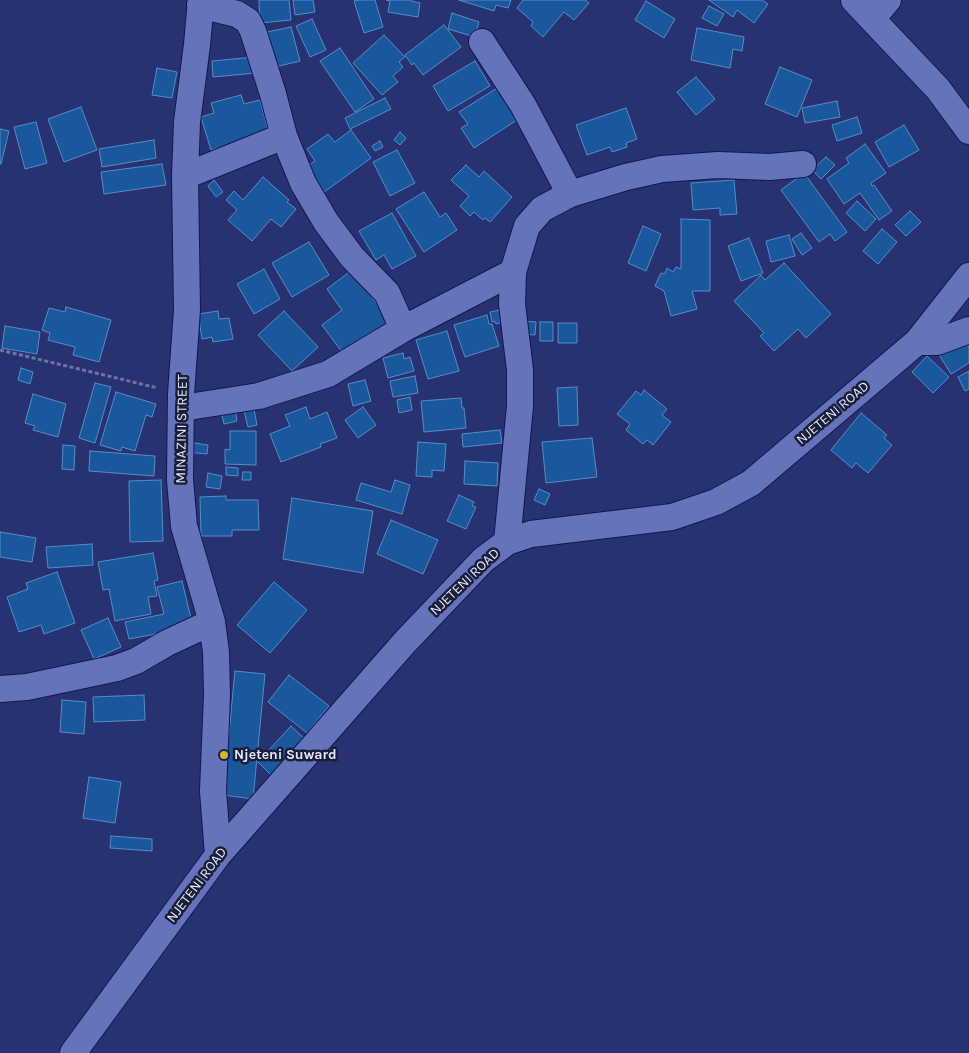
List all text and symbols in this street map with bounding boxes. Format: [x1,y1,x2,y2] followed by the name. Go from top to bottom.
[173,374,191,484] street label: MINAZINI STREET
[793,378,873,448] street label: NJETENI ROAD
[427,545,503,619] street label: NJETENI ROAD
[234,747,337,763] place label: Njeteni Suward
[218,749,230,761] marker: Njeteni Suward
[163,844,231,926] street label: NJETENI ROAD

